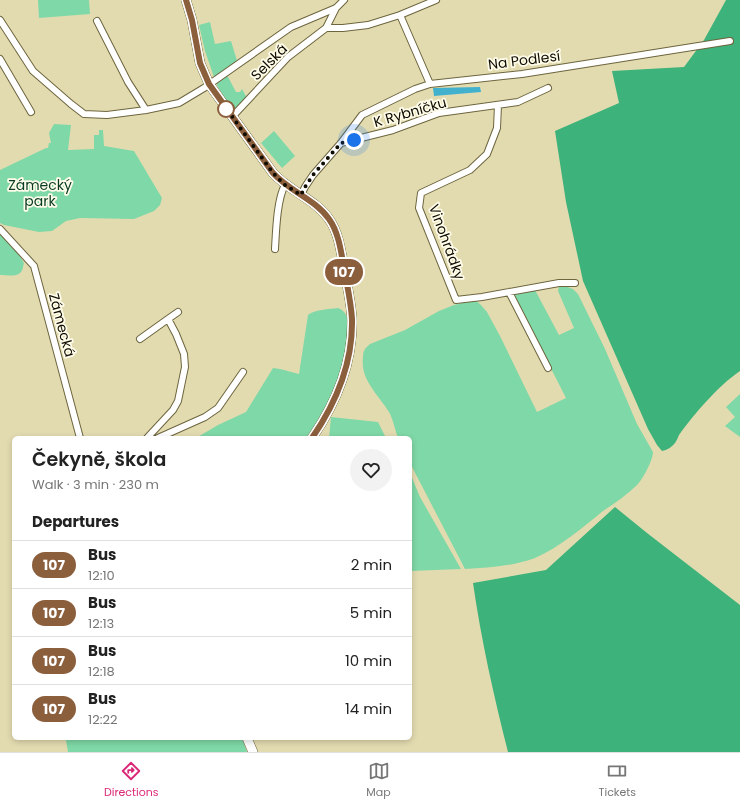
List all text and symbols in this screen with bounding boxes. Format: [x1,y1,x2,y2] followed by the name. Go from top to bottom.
[246,39,292,85] street label: Selská
[487,46,562,74] street label: Na Podlesí
[371,92,449,132] street label: K Rybníčku
[217,100,235,118] unlabelled marker
[344,130,364,150] your location
[8,175,72,211] park label: Zámecký park
[424,201,470,283] street label: Vinohrádky
[321,259,367,285] line badge: 107
[333,262,355,282] text: 107
[44,291,80,359] street label: Zámecká
[32,446,166,473] text: Čekyně, škola
[350,449,392,491] button: heart
[32,475,159,494] text: Walk · 3 min · 230 m
[32,511,119,532] text: Departures
[88,544,116,565] text: Bus
[351,554,392,575] text: 2 min
[43,555,65,575] text: 107
[88,566,115,585] text: 12:10
[88,592,116,613] text: Bus
[350,602,392,623] text: 5 min
[43,603,65,623] text: 107
[88,614,114,633] text: 12:13
[88,640,116,661] text: Bus
[345,650,392,671] text: 10 min
[43,651,65,671] text: 107
[88,662,115,681] text: 12:18
[88,688,116,709] text: Bus
[345,698,392,719] text: 14 min
[43,699,65,719] text: 107
[88,710,117,729] text: 12:22
[104,760,159,801] tab: Directions
[366,760,391,801] tab: Map
[599,760,636,801] tab: Tickets

